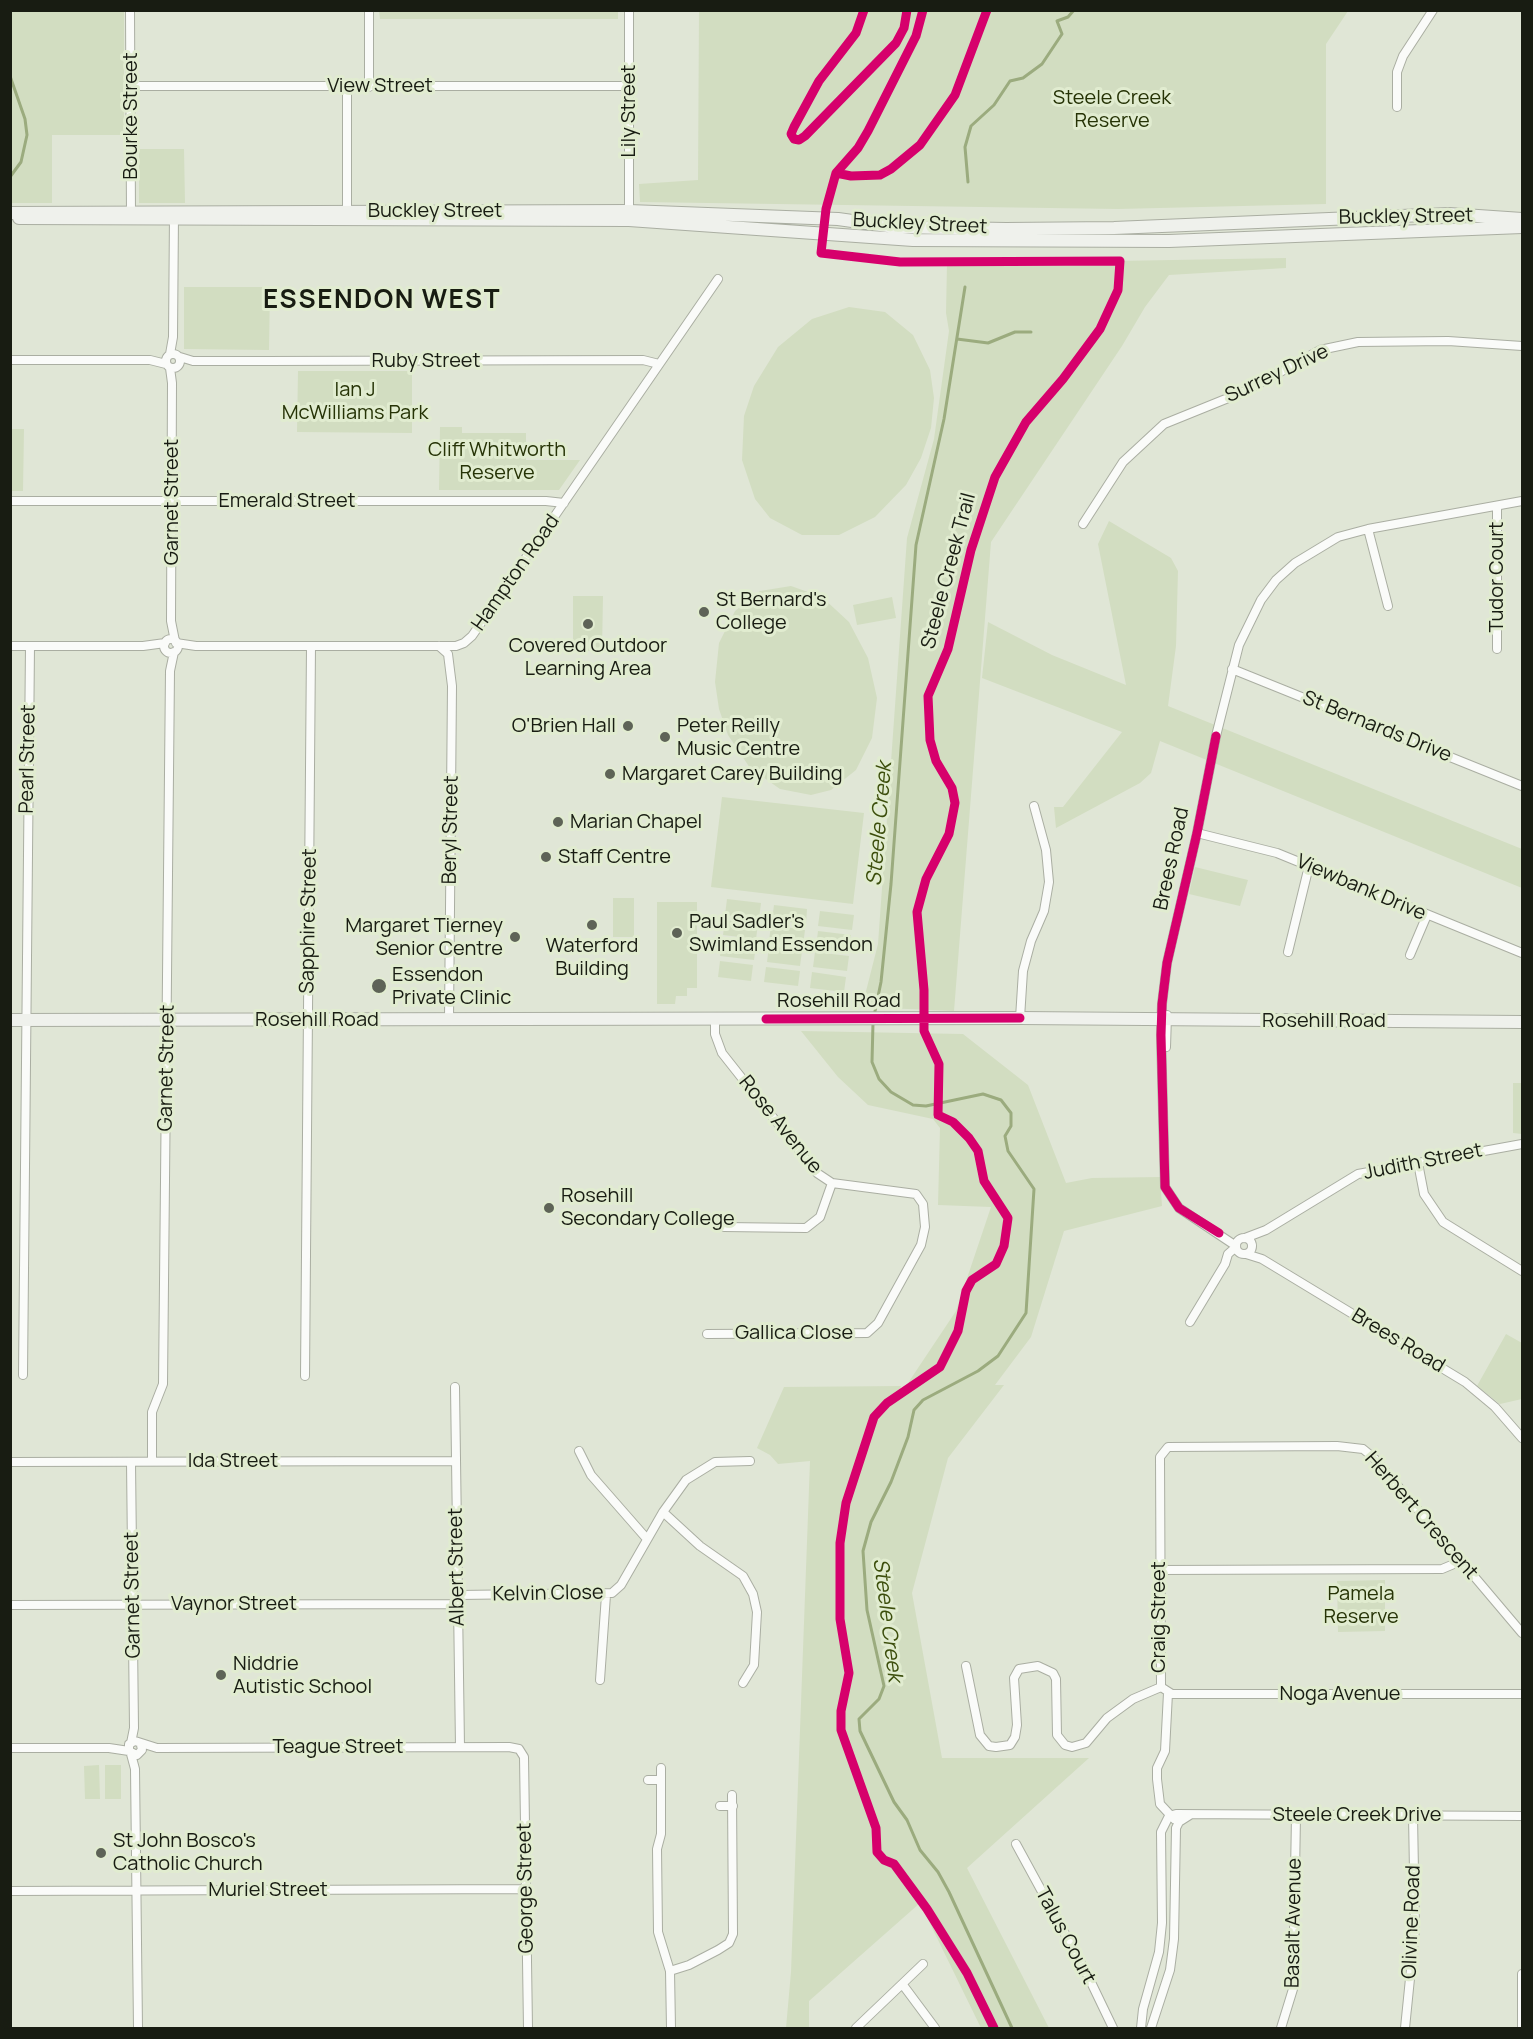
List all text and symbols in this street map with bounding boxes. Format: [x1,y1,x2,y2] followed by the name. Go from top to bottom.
[119,52,143,180] street label: Bourke Street
[617,65,641,157] street label: Lily Street
[327,74,433,98] street label: View Street
[1053,86,1171,133] park label: Steele Creek Reserve
[368,199,502,223] street label: Buckley Street
[1339,204,1473,230] street label: Buckley Street
[852,208,988,240] street label: Buckley Street
[263,285,501,317] district label: ESSENDON WEST
[1222,340,1332,408] street label: Surrey Drive
[371,349,481,373] street label: Ruby Street
[282,378,428,425] park label: Ian J McWilliams Park
[428,438,566,485] park label: Cliff Whitworth Reserve
[160,439,184,565] street label: Garnet Street
[218,489,356,513] street label: Emerald Street
[917,490,981,652] street label: Steele Creek Trail
[467,510,565,636] street label: Hampton Road
[1485,522,1509,632] street label: Tudor Court
[716,588,827,635] place label: St Bernard's College
[697,605,711,619] marker: St Bernard's College
[581,617,595,631] marker: Covered Outdoor Learning Area
[509,634,667,681] place label: Covered Outdoor Learning Area
[1299,686,1455,768] street label: St Bernards Drive
[15,704,41,814] street label: Pearl Street
[512,714,616,738] place label: O'Brien Hall
[677,714,800,761] place label: Peter Reilly Music Centre
[621,719,635,733] marker: O'Brien Hall
[658,730,672,744] marker: Peter Reilly Music Centre
[862,761,898,887] water label: Steele Creek
[622,762,843,786] place label: Margaret Carey Building
[603,767,617,781] marker: Margaret Carey Building
[438,775,464,885] street label: Beryl Street
[1149,805,1195,913] street label: Brees Road
[570,810,702,834] place label: Marian Chapel
[551,815,565,829] marker: Marian Chapel
[558,845,671,869] place label: Staff Centre
[296,848,322,994] street label: Sapphire Street
[539,850,553,864] marker: Staff Centre
[1293,850,1429,926] street label: Viewbank Drive
[689,910,873,957] place label: Paul Sadler's Swimland Essendon
[345,914,503,961] place label: Margaret Tierney Senior Centre
[585,918,599,932] marker: Waterford Building
[670,926,684,940] marker: Paul Sadler's Swimland Essendon
[508,930,522,944] marker: Margaret Tierney Senior Centre
[546,934,638,981] place label: Waterford Building
[392,963,511,1010] place label: Essendon Private Clinic
[370,977,388,995] marker: Essendon Private Clinic
[777,989,901,1013] street label: Rosehill Road
[154,1004,180,1132] street label: Garnet Street
[255,1008,379,1032] street label: Rosehill Road
[1262,1009,1386,1033] street label: Rosehill Road
[733,1071,827,1179] street label: Rose Avenue
[1362,1139,1484,1185] street label: Judith Street
[561,1184,735,1231] place label: Rosehill Secondary College
[542,1201,556,1215] marker: Rosehill Secondary College
[1347,1304,1449,1378] street label: Brees Road
[735,1321,853,1345] street label: Gallica Close
[1359,1447,1483,1585] street label: Herbert Crescent
[188,1449,278,1473] street label: Ida Street
[444,1507,470,1627] street label: Albert Street
[120,1531,146,1659] street label: Garnet Street
[867,1557,907,1683] water label: Steele Creek
[1147,1561,1171,1673] street label: Craig Street
[492,1581,604,1607] street label: Kelvin Close
[1323,1582,1399,1629] park label: Pamela Reserve
[171,1592,297,1616] street label: Vaynor Street
[233,1652,372,1699] place label: Niddrie Autistic School
[214,1668,228,1682] marker: Niddrie Autistic School
[1280,1682,1400,1706] street label: Noga Avenue
[272,1735,404,1759] street label: Teague Street
[1272,1803,1442,1827] street label: Steele Creek Drive
[513,1822,539,1954] street label: George Street
[113,1829,263,1876] place label: St John Bosco's Catholic Church
[94,1846,108,1860] marker: St John Bosco's Catholic Church
[1281,1858,1307,1988] street label: Basalt Avenue
[1398,1865,1426,1979] street label: Olivine Road
[208,1878,328,1902] street label: Muriel Street
[1030,1884,1100,1988] street label: Talus Court

